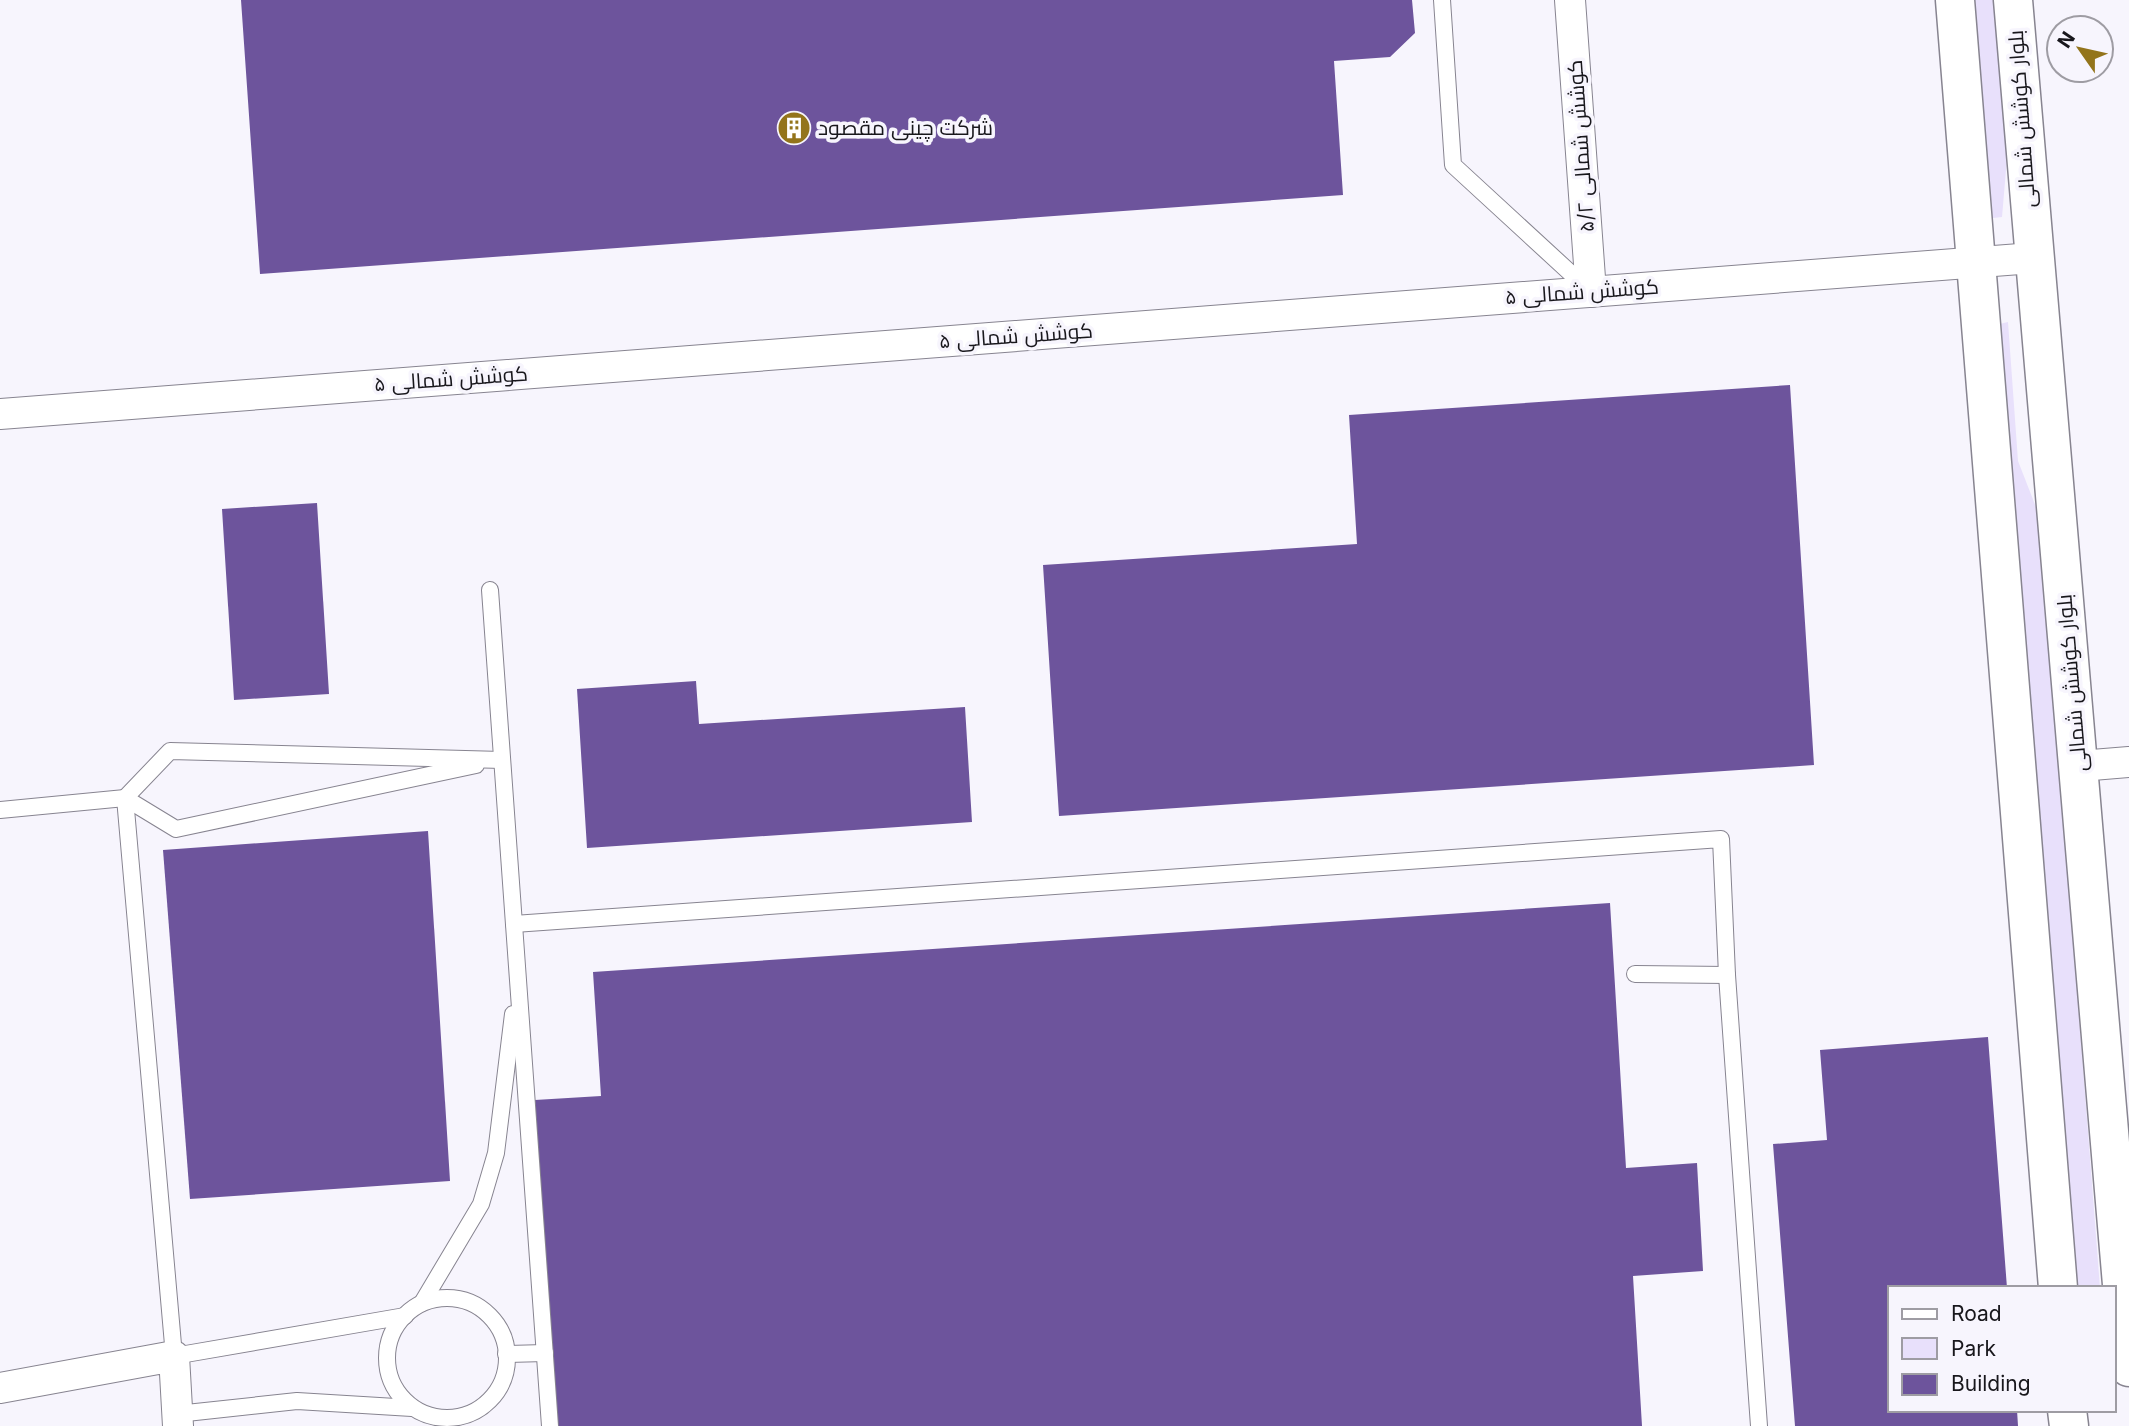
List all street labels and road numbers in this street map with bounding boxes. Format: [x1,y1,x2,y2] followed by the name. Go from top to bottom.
[2003,29,2041,209] street label: بلوار کوشش شمالی
[1562,59,1600,233] street label: کوشش شمالی ۵/٢
[1504,274,1660,310] street label: کوشش شمالی ۵
[938,318,1094,354] street label: کوشش شمالی ۵
[373,361,529,397] street label: کوشش شمالی ۵
[2051,593,2093,773] street label: بلوار کوشش شمالی

